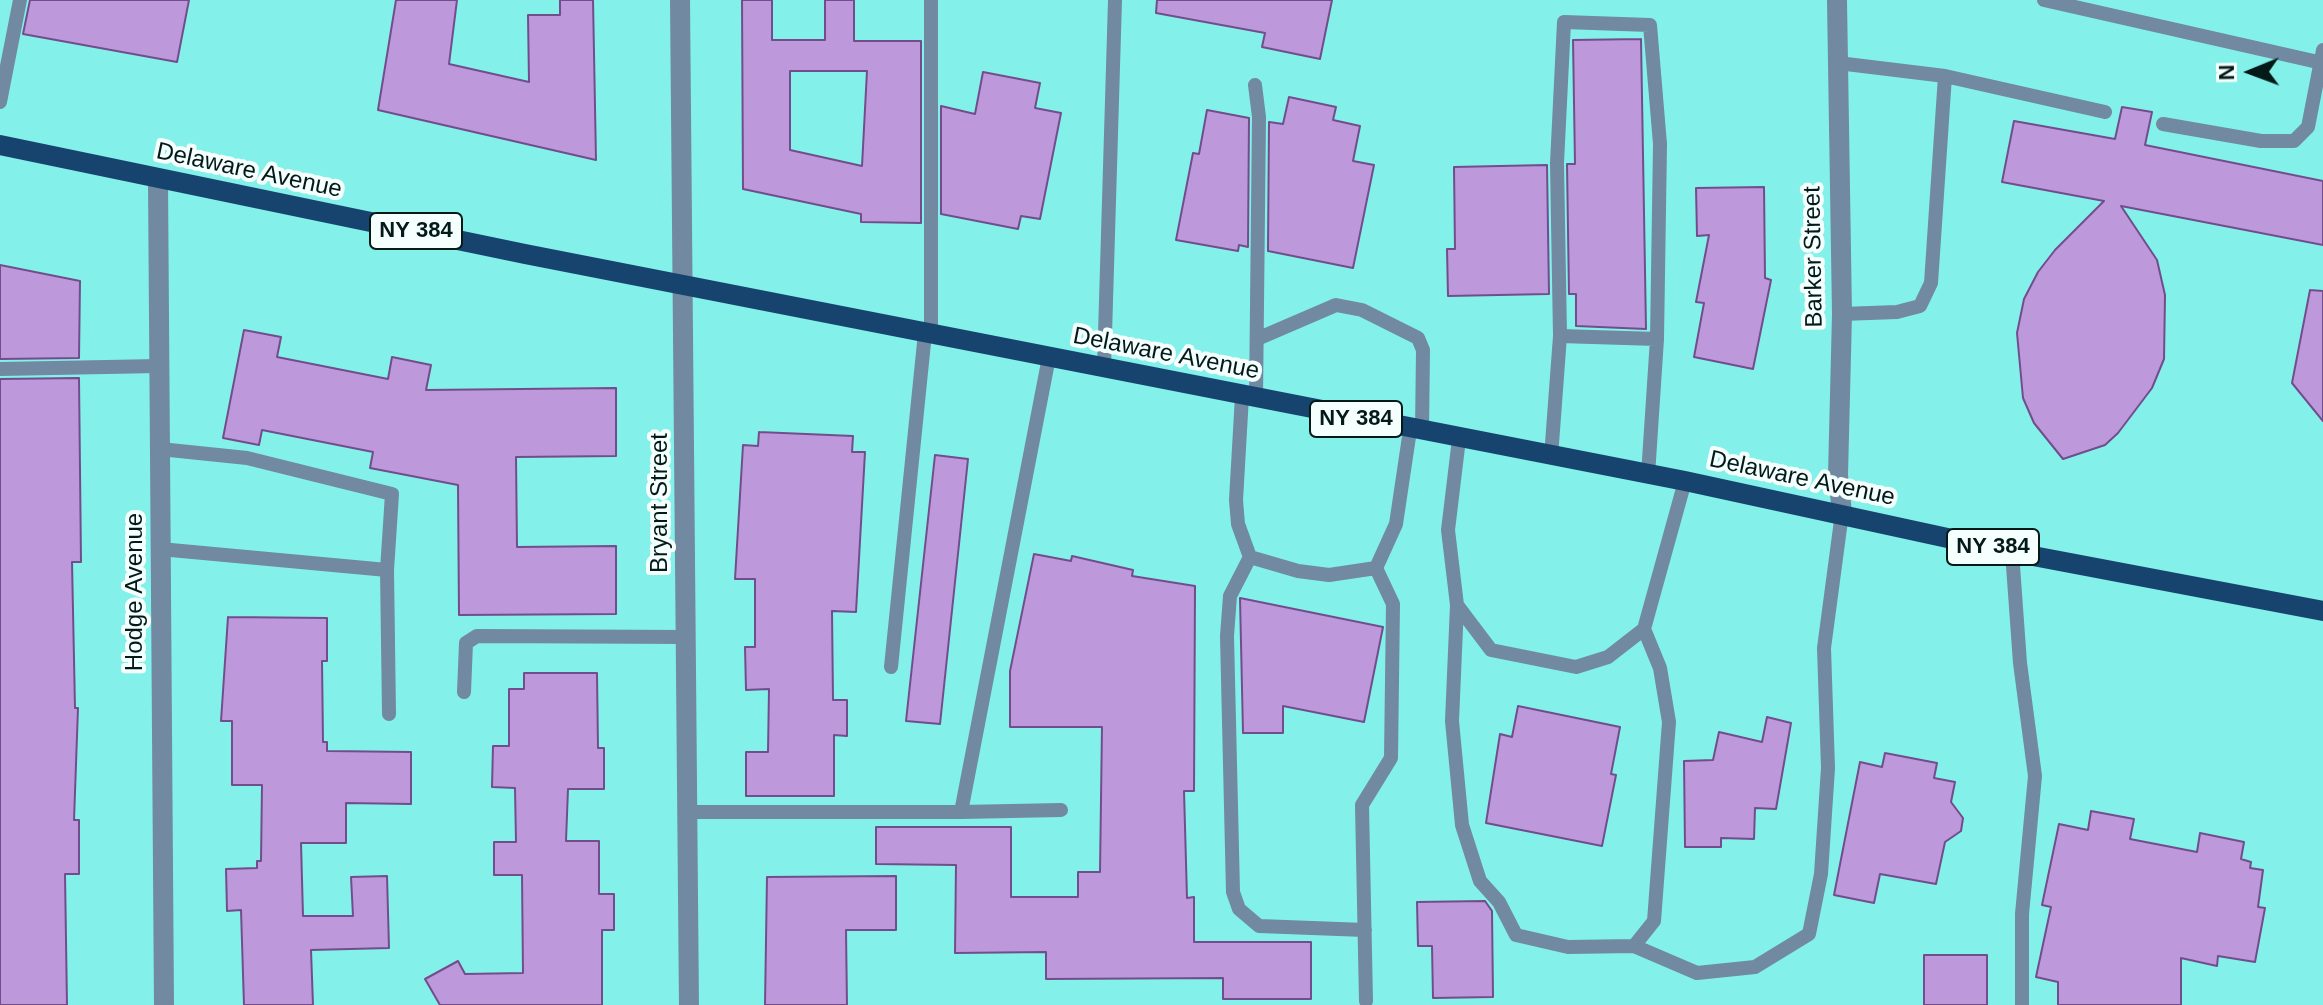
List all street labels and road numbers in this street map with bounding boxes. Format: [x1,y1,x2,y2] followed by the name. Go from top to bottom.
[154,137,344,205] street label: Delaware Avenue
[1798,186,1830,328] street label: Barker Street
[370,213,462,249] road number: NY 384
[1070,322,1262,386] street label: Delaware Avenue
[1310,401,1402,437] road number: NY 384
[646,433,674,573] street label: Bryant Street
[1707,445,1897,513] street label: Delaware Avenue
[121,513,149,671] street label: Hodge Avenue
[1947,529,2039,565] road number: NY 384

